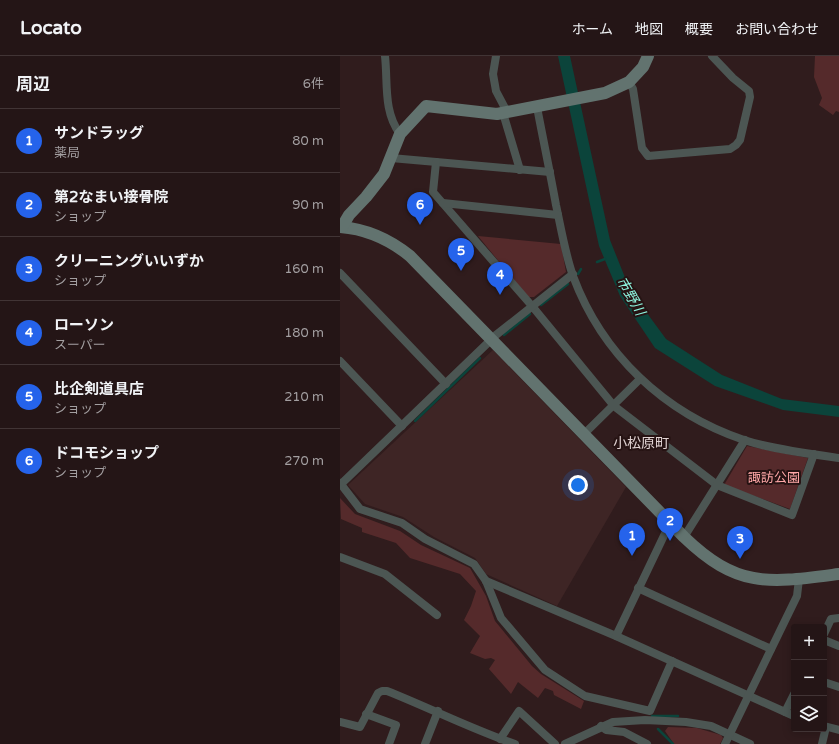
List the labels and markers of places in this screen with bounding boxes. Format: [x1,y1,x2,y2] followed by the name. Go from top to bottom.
[407,192,433,225] pin: 6
[448,238,474,271] pin: 5
[487,262,513,295] pin: 4
[657,508,683,541] pin: 2
[619,523,645,556] pin: 1
[727,526,753,559] pin: 3

